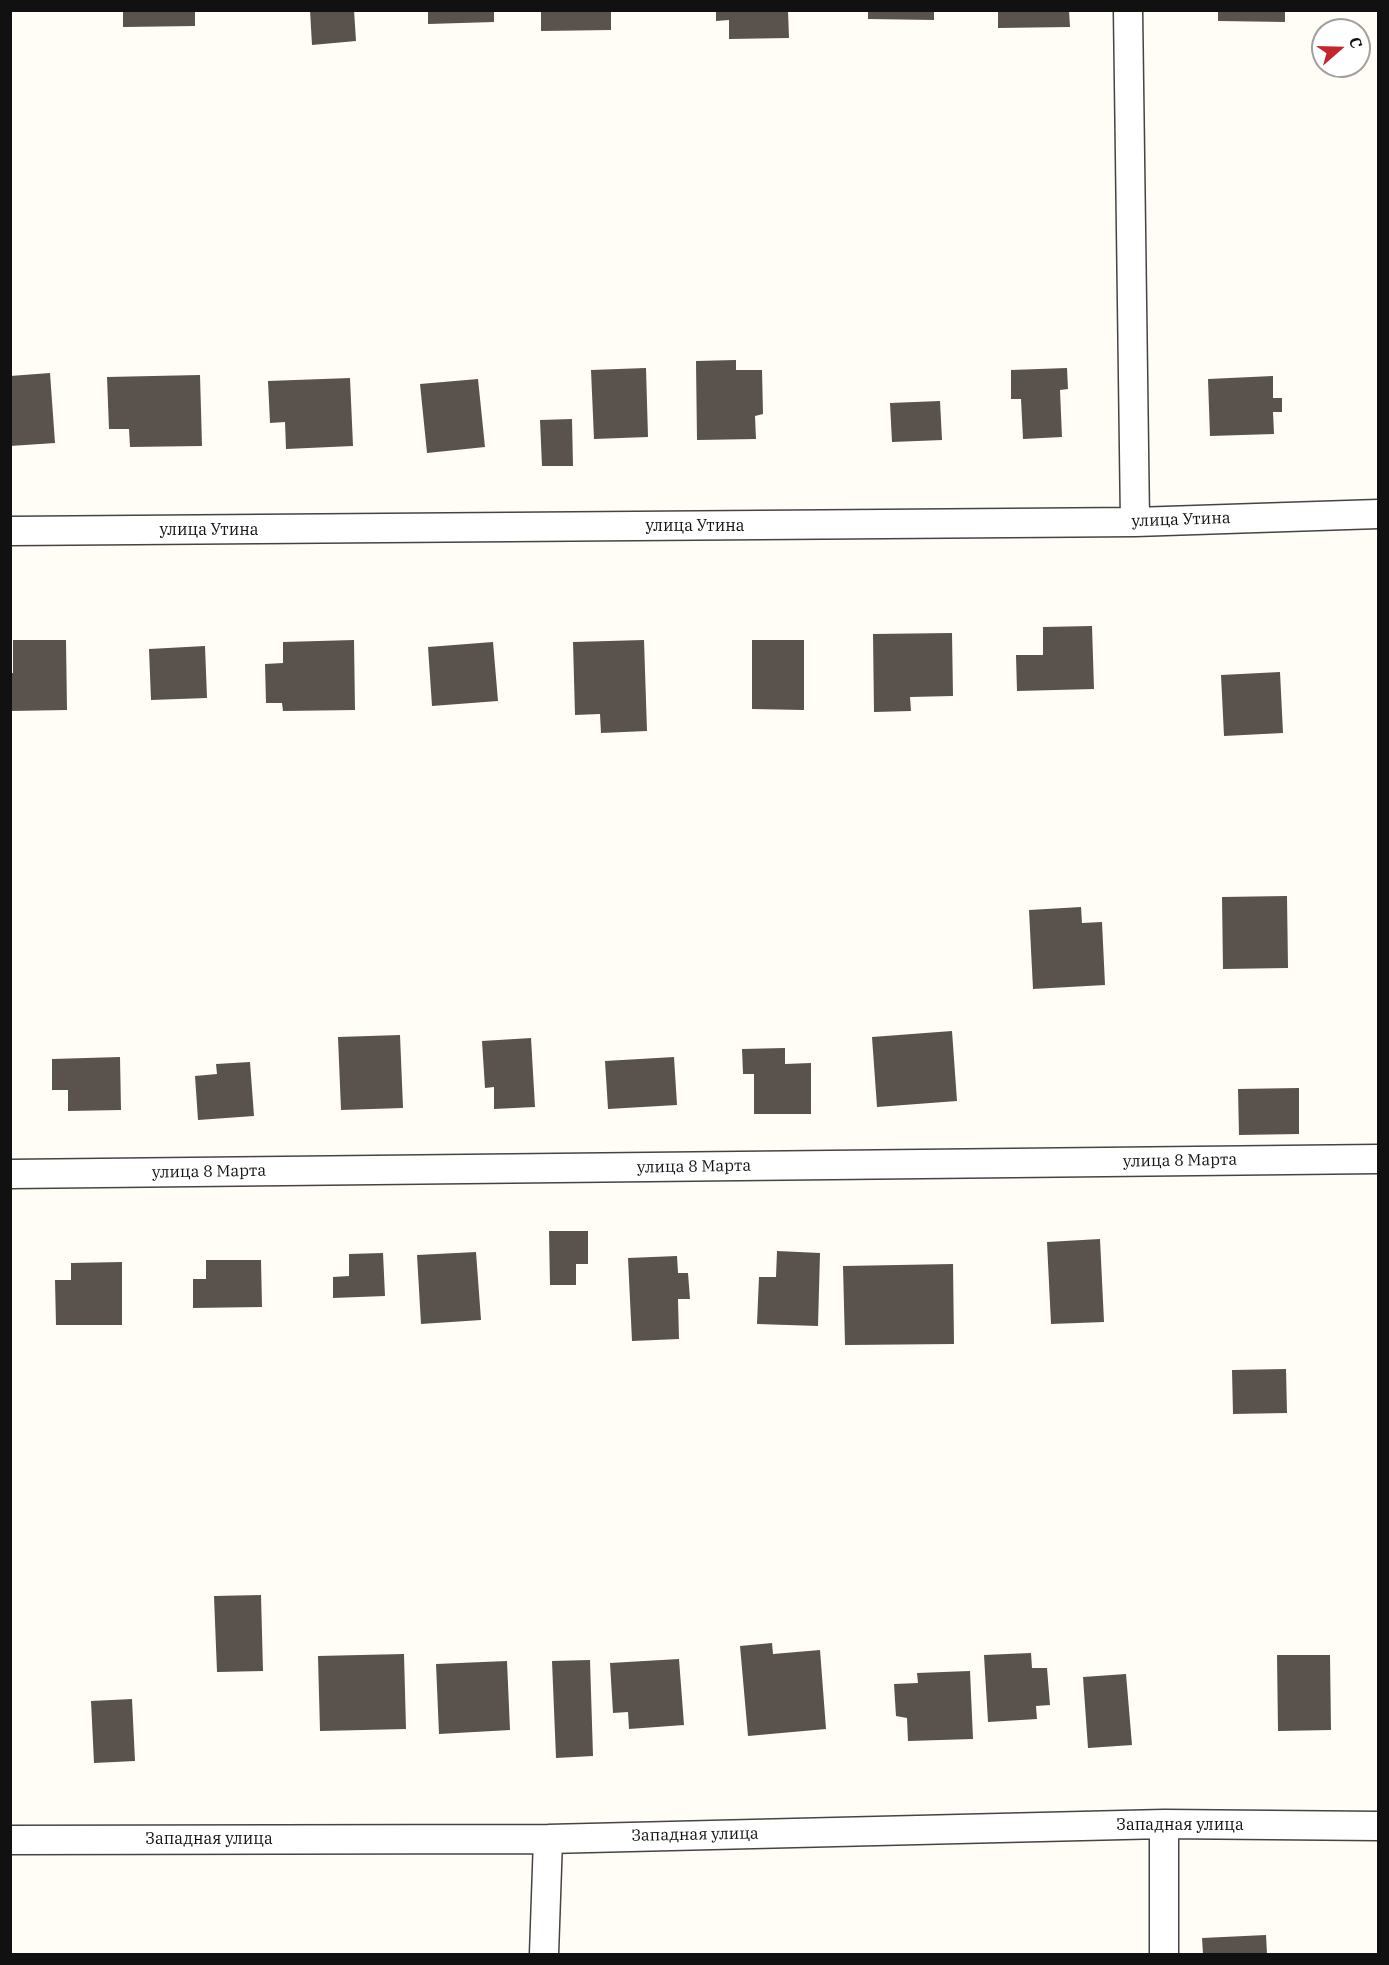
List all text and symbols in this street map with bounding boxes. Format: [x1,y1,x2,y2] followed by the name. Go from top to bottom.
[1311,18,1371,78] north arrow
[1345,34,1367,51] text: С
[1131,509,1231,531] street label: улица Утина
[645,516,745,536] street label: улица Утина
[159,520,259,540] street label: улица Утина
[1123,1150,1237,1172] street label: улица 8 Марта
[637,1156,751,1178] street label: улица 8 Марта
[152,1161,266,1183] street label: улица 8 Марта
[1116,1815,1244,1835] street label: Западная улица
[631,1824,759,1846] street label: Западная улица
[145,1829,273,1849] street label: Западная улица

